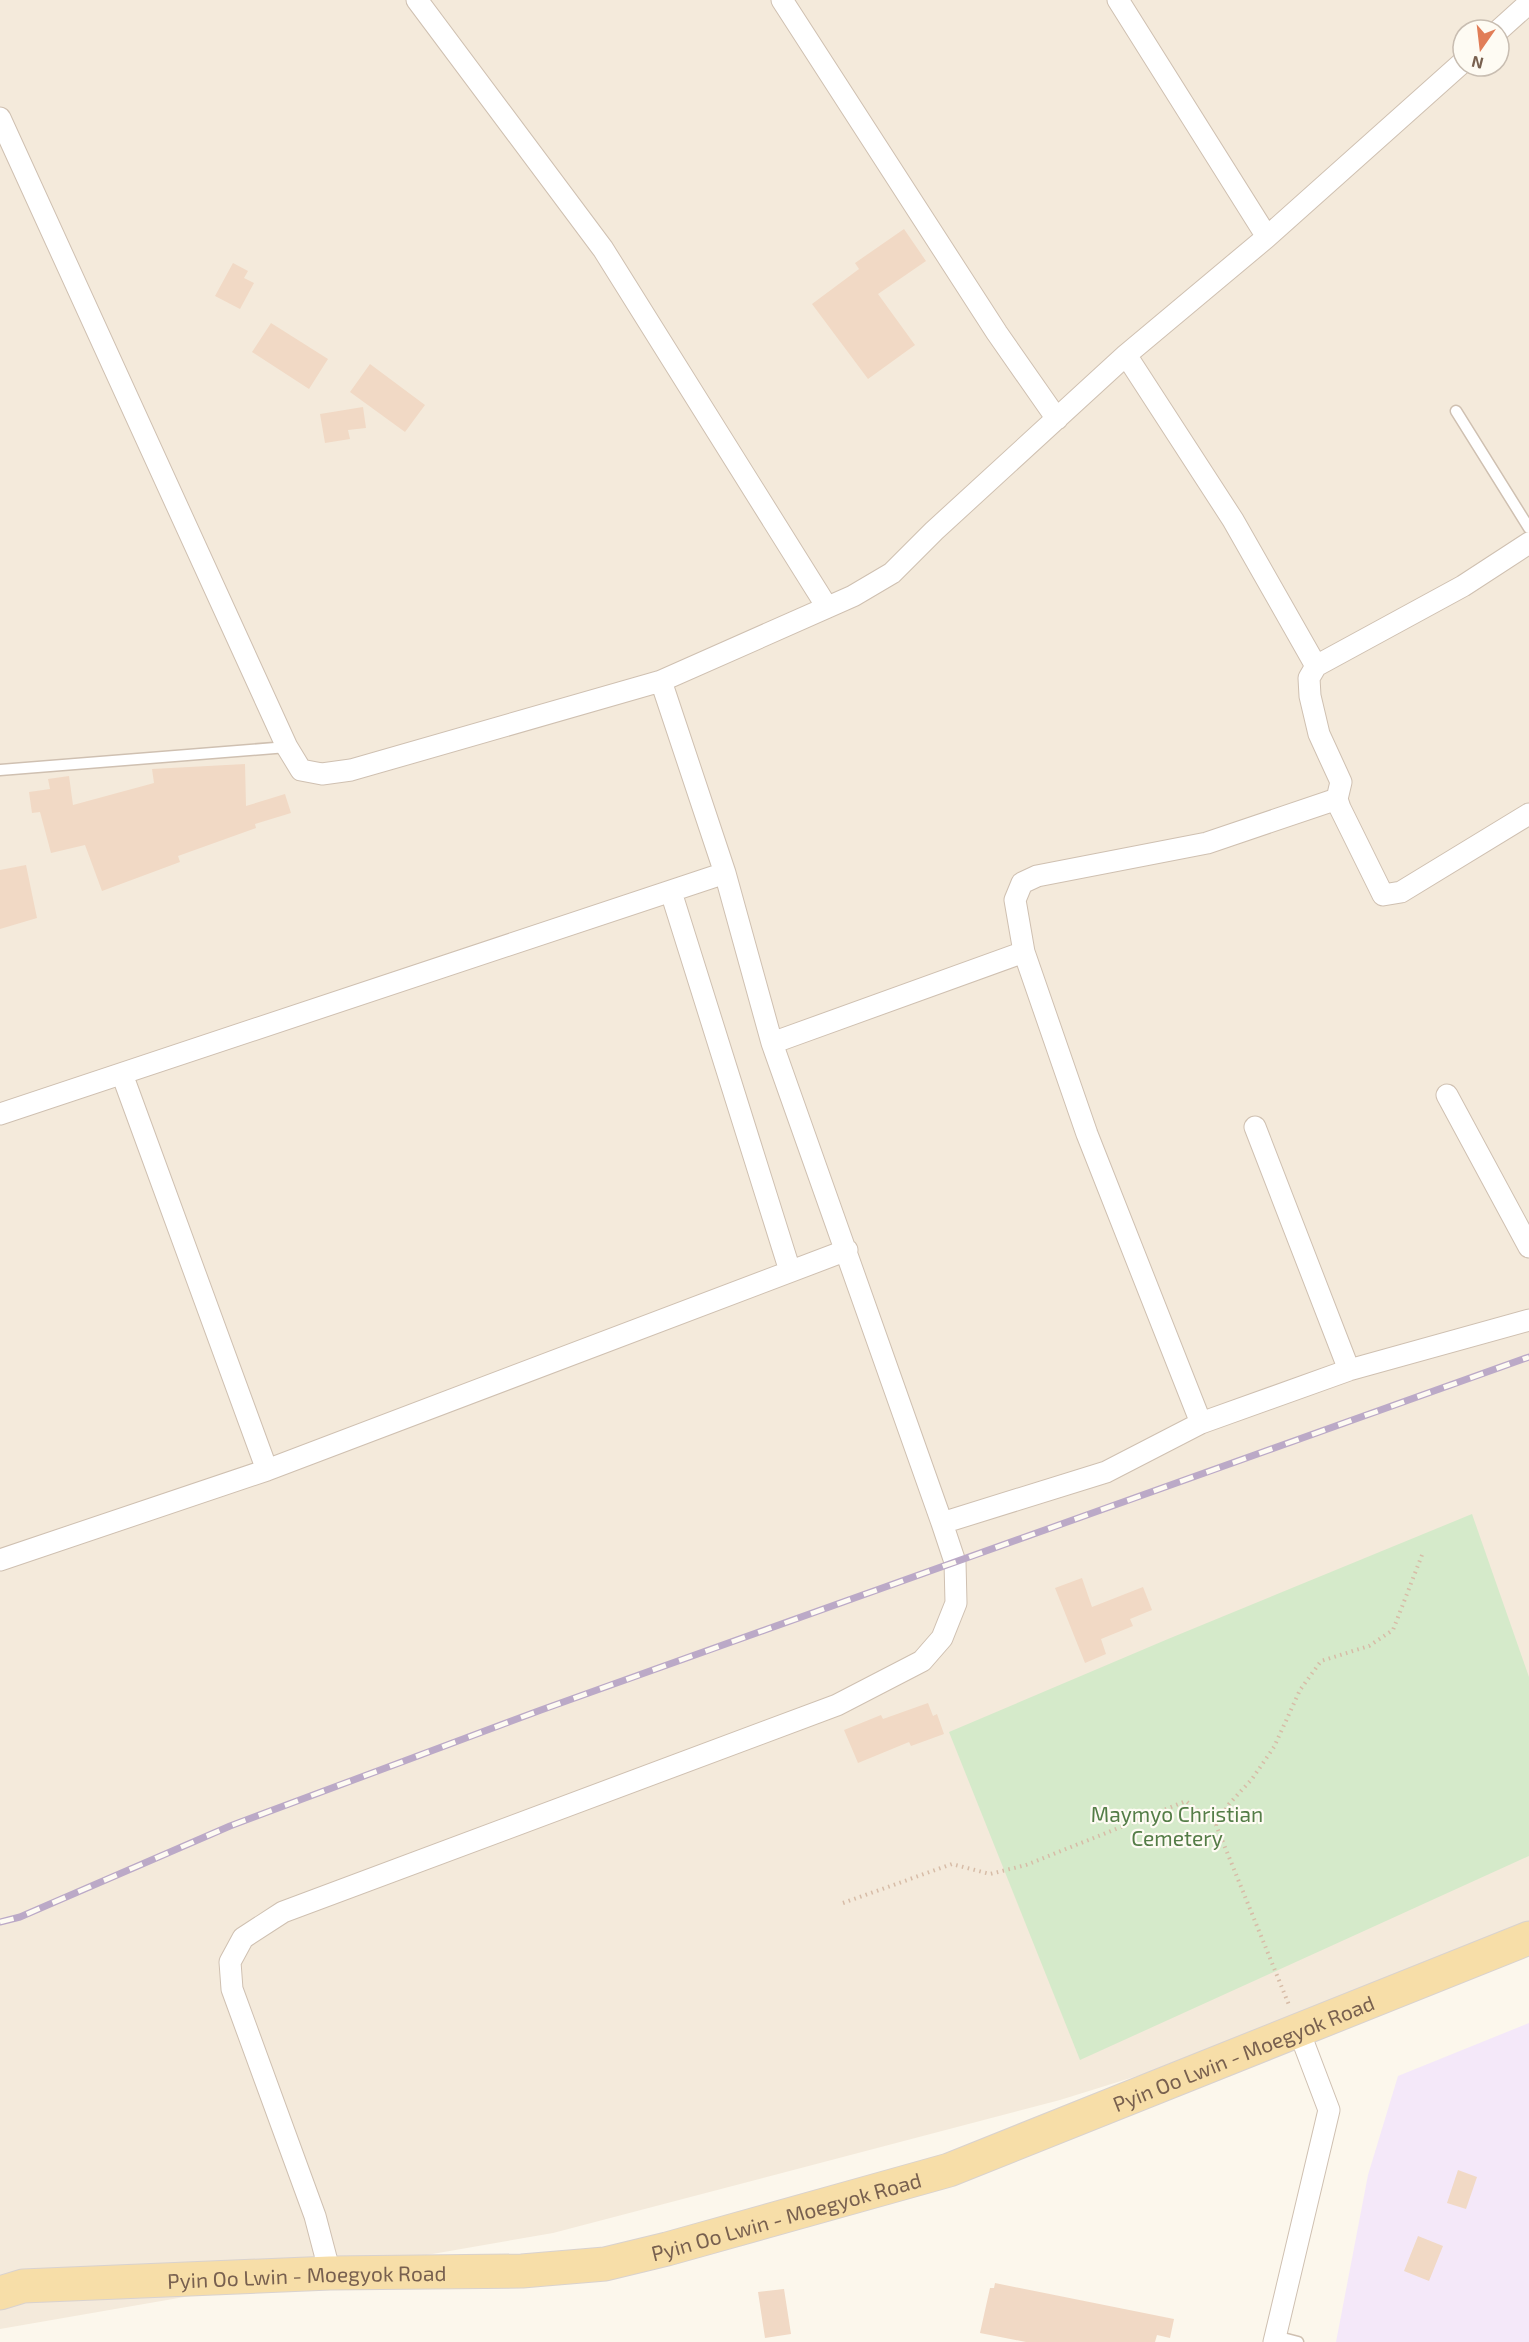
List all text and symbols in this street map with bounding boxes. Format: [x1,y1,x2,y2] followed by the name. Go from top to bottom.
[1451,18,1511,78] north arrow
[1469,52,1485,74] text: N
[1091,1801,1263,1850] park label: Maymyo Christian Cemetery
[1109,1989,1377,2116] street label: Pyin Oo Lwin - Moegyok Road
[648,2166,924,2265] street label: Pyin Oo Lwin - Moegyok Road
[167,2259,447,2292] street label: Pyin Oo Lwin - Moegyok Road

